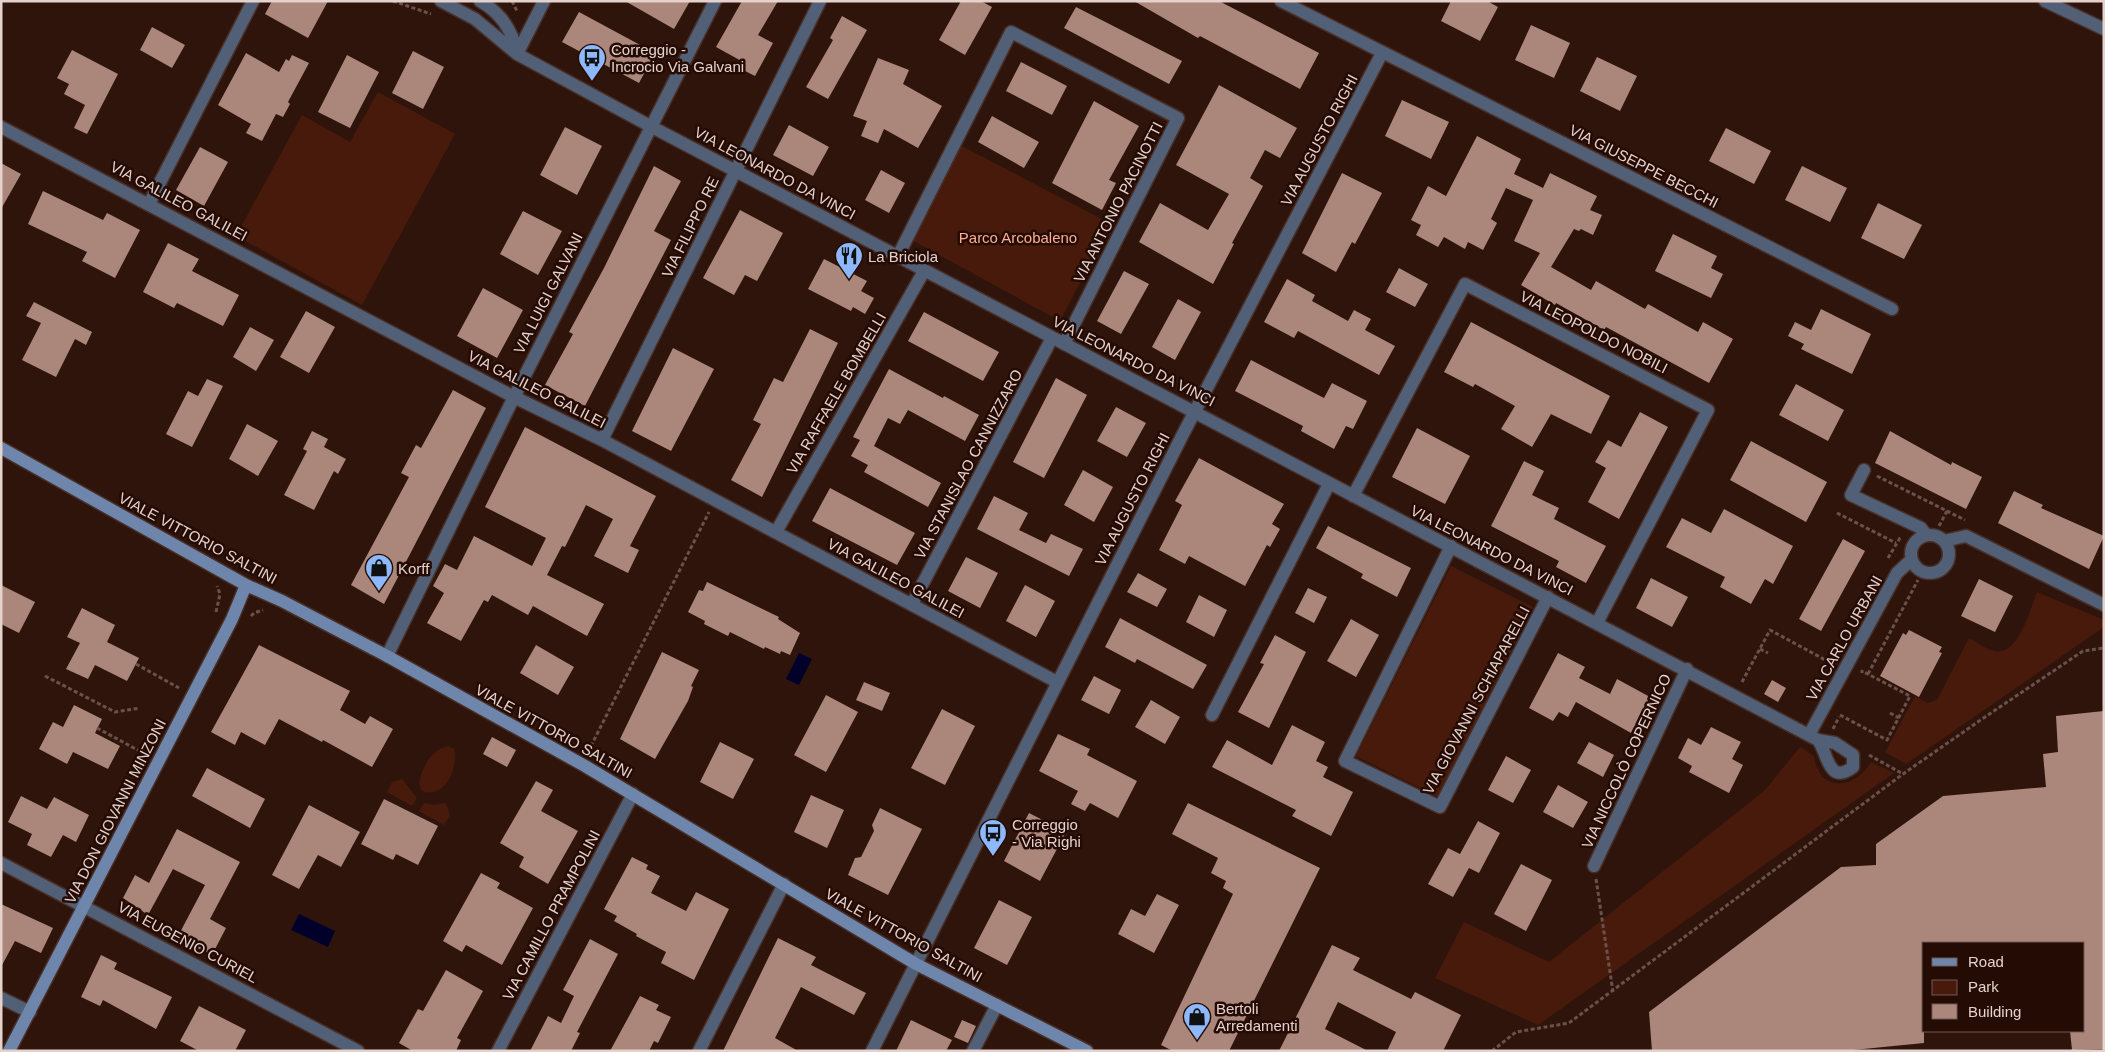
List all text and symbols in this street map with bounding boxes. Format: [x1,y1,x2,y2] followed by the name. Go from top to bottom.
[611,41,744,75] place label: Correggio - Incrocio Via Galvani
[577,43,607,82] bus stop icon: Correggio - Incrocio Via Galvani
[1277,71,1361,209] street label: VIA AUGUSTO RIGHI
[1070,119,1166,285] street label: VIA ANTONIO PACINOTTI
[1567,121,1721,211] street label: VIA GIUSEPPE BECCHI
[692,123,858,223] street label: VIA LEONARDO DA VINCI
[108,158,250,244] street label: VIA GALILEO GALILEI
[658,174,722,280] street label: VIA FILIPPO RE
[959,229,1077,246] park label: Parco Arcobaleno
[510,230,586,356] street label: VIA LUIGI GALVANI
[834,241,864,280] restaurant icon: La Briciola
[868,248,939,265] place label: La Briciola
[1517,287,1671,377] street label: VIA LEOPOLDO NOBILI
[783,309,889,477] street label: VIA RAFFAELE BOMBELLI
[1050,313,1218,409] street label: VIA LEONARDO DA VINCI
[465,347,609,431] street label: VIA GALILEO GALILEI
[911,366,1025,562] street label: VIA STANISLAO CANNIZZARO
[1091,430,1173,568] street label: VIA AUGUSTO RIGHI
[116,489,280,587] street label: VIALE VITTORIO SALTINI
[1408,502,1576,598] street label: VIA LEONARDO DA VINCI
[825,535,967,621] street label: VIA GALILEO GALILEI
[364,553,394,592] shop icon: Korff
[398,560,430,577] place label: Korff
[1803,573,1885,703] street label: VIA CARLO URBANI
[1419,603,1533,797] street label: VIA GIOVANNI SCHIAPARELLI
[1578,671,1674,851] street label: VIA NICCOLÒ COPERNICO
[472,681,636,781] street label: VIALE VITTORIO SALTINI
[61,716,169,906] street label: VIA DON GIOVANNI MINZONI
[1012,816,1081,850] place label: Correggio - Via Righi
[978,818,1008,857] bus stop icon: Correggio - Via Righi
[499,827,603,1003] street label: VIA CAMILLO PRAMPOLINI
[822,885,986,985] street label: VIALE VITTORIO SALTINI
[115,898,261,986] street label: VIA EUGENIO CURIEL
[1922,942,2085,1032] legend
[1968,953,2004,970] text: Road
[1968,978,1999,995] text: Park
[1216,1000,1298,1034] place label: Bertoli Arredamenti
[1182,1002,1212,1041] shop icon: Bertoli Arredamenti
[1968,1003,2021,1020] text: Building

